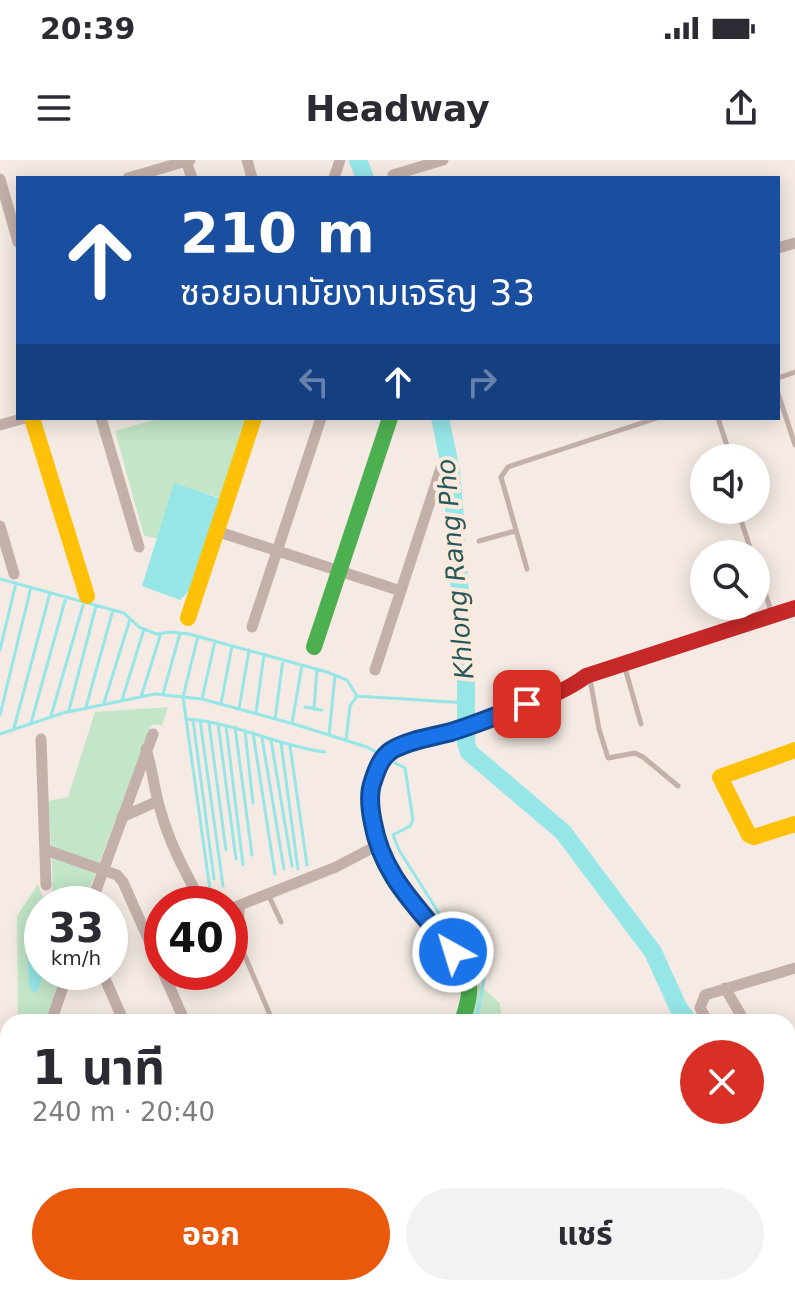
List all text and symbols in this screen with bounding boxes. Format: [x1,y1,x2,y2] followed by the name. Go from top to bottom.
[40,11,136,46] text: 20:39
[32,86,76,130] icon: menu
[719,86,763,130] icon: share
[305,88,490,129] text: Headway
[180,200,375,265] text: 210 m
[48,208,152,312] icon: ahead
[180,272,535,313] text: ซอยอนามัยงามเจริญ 33
[292,360,336,404] icon: left
[376,360,420,404] icon: ahead
[460,360,504,404] icon: right
[690,444,770,620] map controls
[690,444,770,524] button: sound
[430,458,480,680] water label: Khlong Rang Pho
[690,540,770,620] button: search
[493,670,561,738] pin
[505,682,549,726] icon: arrive
[144,886,248,990] speed limit sign: 40
[48,905,104,951] text: 33
[411,910,495,994] position arrow
[51,946,101,970] text: km/h
[32,1039,165,1095] text: 1 นาที
[680,1040,764,1124] button: close
[32,1097,215,1127] text: 240 m · 20:40
[32,1188,390,1280] button: ออก
[406,1188,764,1280] button: แชร์

